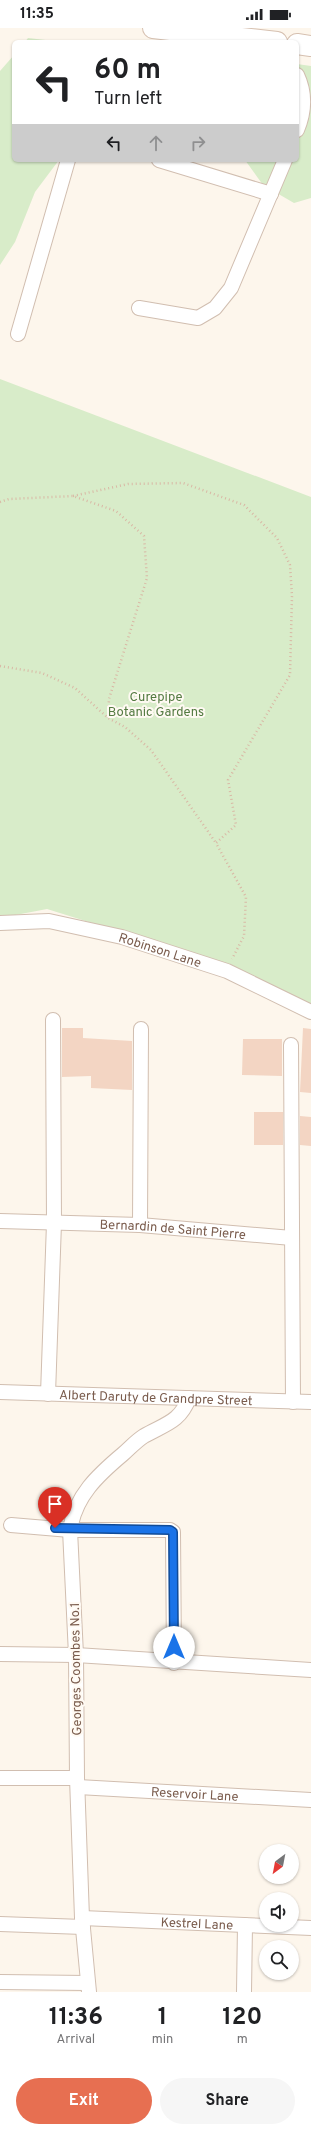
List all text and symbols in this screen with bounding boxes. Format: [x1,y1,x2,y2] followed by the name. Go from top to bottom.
[20,5,54,24] text: 11:35
[94,53,161,89] text: 60 m
[28,56,80,108] icon: left
[94,88,162,111] text: Turn left
[103,132,125,154] icon: left
[145,132,167,154] icon: ahead
[187,132,209,154] icon: right
[108,690,204,721] park label: Curepipe Botanic Gardens
[116,930,203,972] street label: Robinson Lane
[99,1218,246,1244] street label: Bernardin de Saint Pierre
[59,1388,253,1410] street label: Albert Daruty de Grandpre Street
[38,1487,72,1528] pin
[44,1493,66,1515] icon: arrive
[68,1602,86,1736] street label: Georges Coombes No.1
[153,1626,195,1668] position arrow
[151,1785,239,1806] street label: Reservoir Lane
[259,1844,299,1884] north arrow
[259,1844,299,1980] map controls
[259,1892,299,1932] button: sound
[160,1915,233,1935] street label: Kestrel Lane
[259,1940,299,1980] button: search
[49,2003,103,2033] text: 11:36
[158,2003,167,2033] text: 1
[222,2003,262,2033] text: 120
[56,2032,95,2048] text: Arrival
[152,2032,173,2048] text: min
[237,2032,248,2048] text: m
[16,2078,152,2124] button: Exit
[160,2078,295,2124] button: Share

